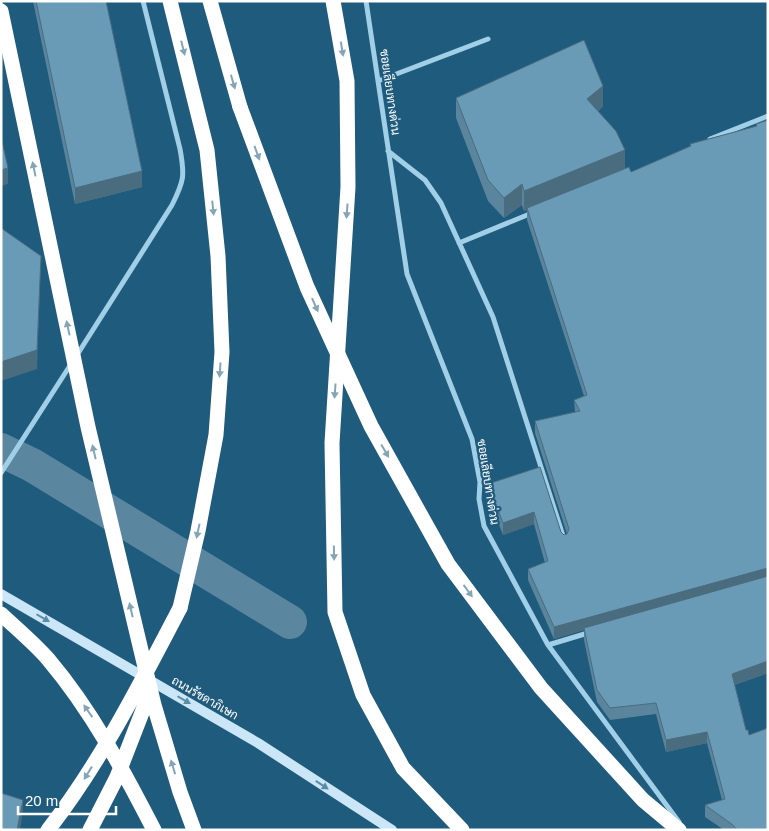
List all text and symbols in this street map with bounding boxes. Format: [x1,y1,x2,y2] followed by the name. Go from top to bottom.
[179,41,187,56] one-way arrow
[338,42,346,58] one-way arrow
[377,48,404,136] street label: ซอยเลียบทางด่วน
[229,74,237,89] one-way arrow
[253,146,261,161] one-way arrow
[30,161,38,176] one-way arrow
[209,200,217,216] one-way arrow
[342,204,350,220] one-way arrow
[312,298,320,312] one-way arrow
[63,319,71,335] one-way arrow
[216,362,224,378] one-way arrow
[331,383,339,399] one-way arrow
[474,438,503,526] street label: ซอยเลียบทางด่วน
[90,444,98,459] one-way arrow
[380,445,389,458] one-way arrow
[194,523,202,538] one-way arrow
[330,546,338,562] one-way arrow
[463,584,474,597] one-way arrow
[127,602,135,617] one-way arrow
[37,614,50,623] one-way arrow
[169,673,241,723] street label: ถนนรัชดาภิเษก
[177,695,190,704] one-way arrow
[82,705,93,718] one-way arrow
[168,759,176,774] one-way arrow
[83,766,93,780] one-way arrow
[316,780,329,789] one-way arrow
[18,784,115,816] scale bar
[25,792,58,809] text: 20 m

